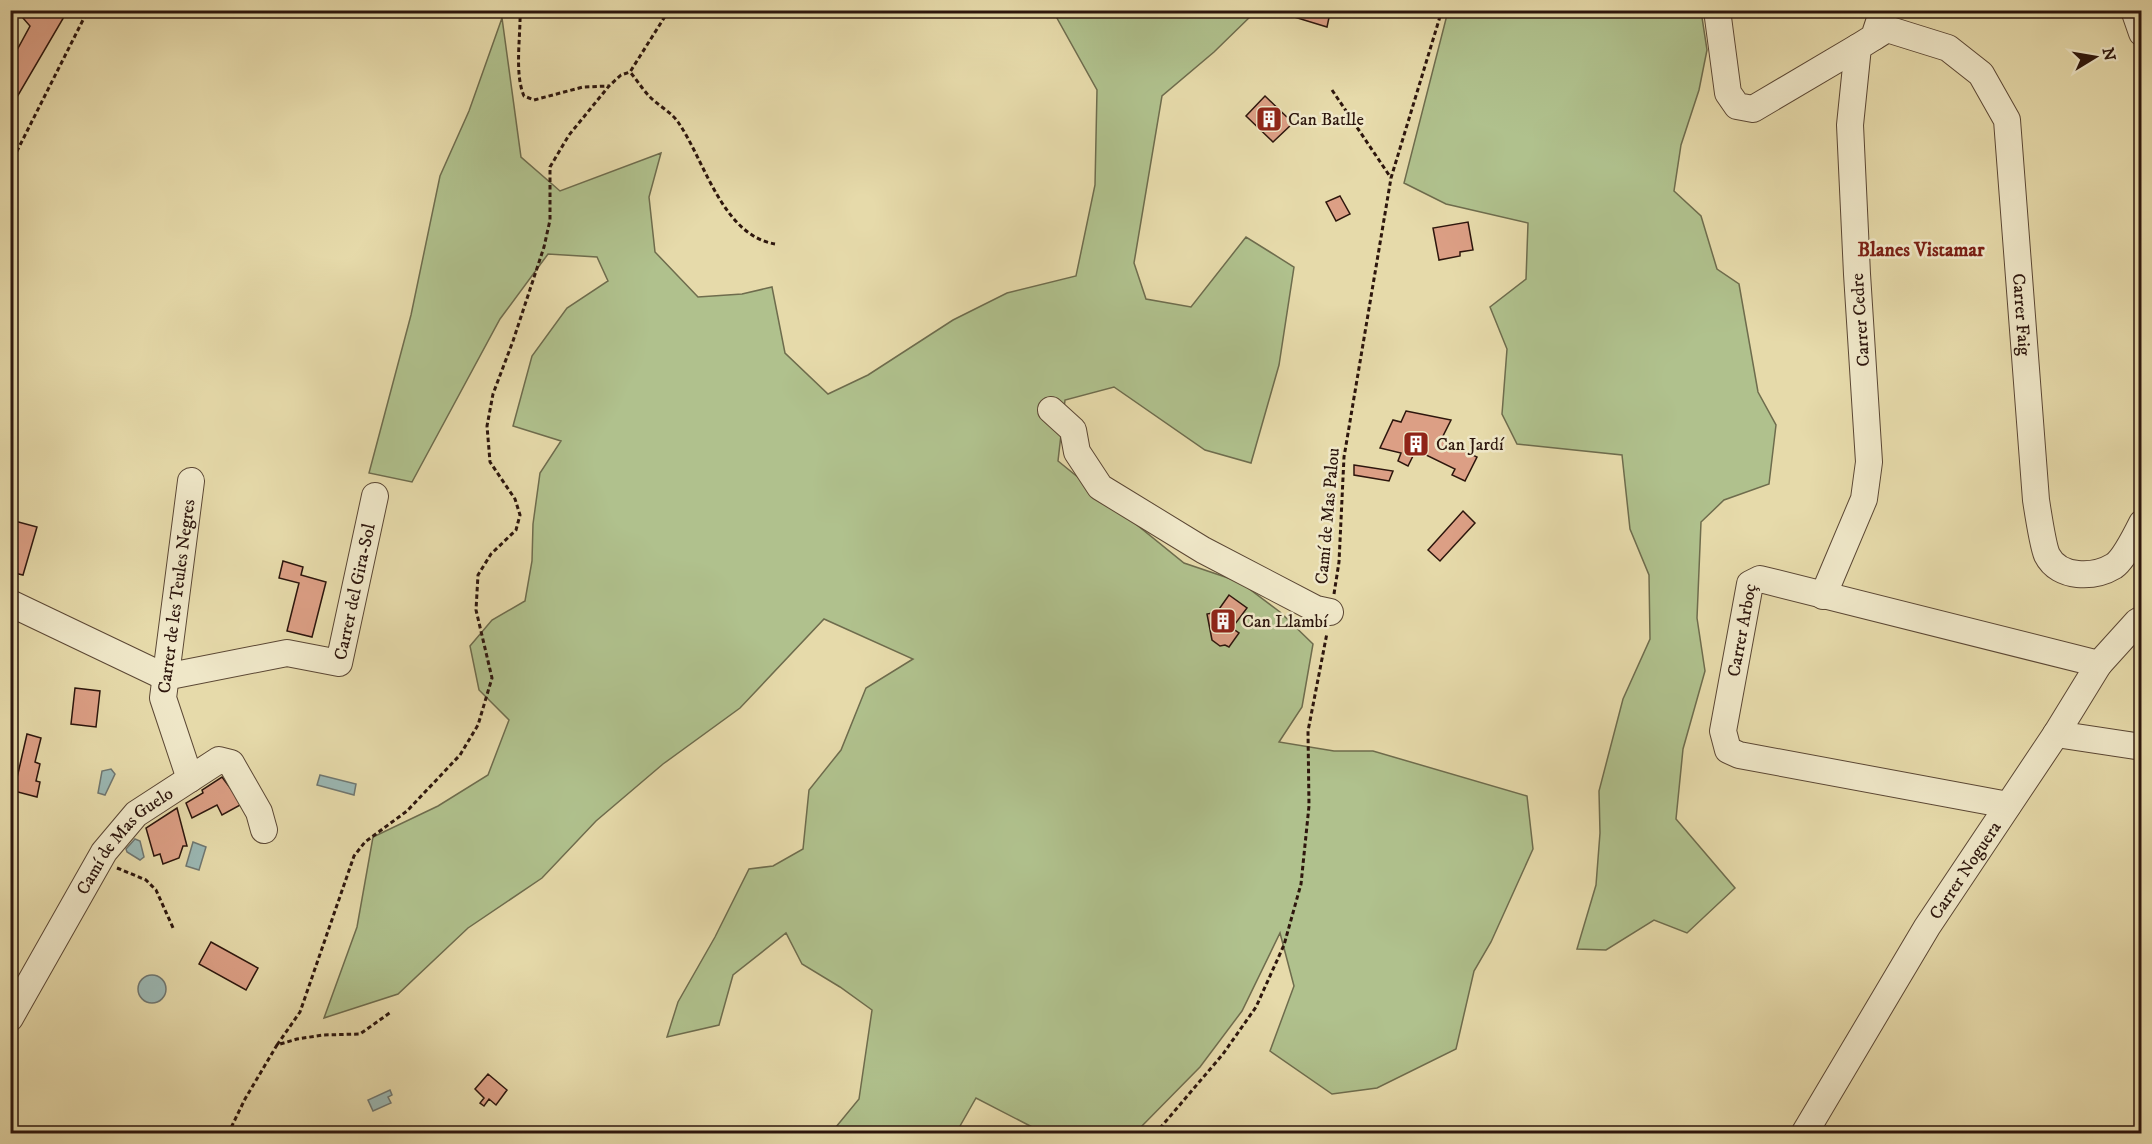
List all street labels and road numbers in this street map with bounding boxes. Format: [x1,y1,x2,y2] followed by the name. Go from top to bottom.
[1847,272,1875,367] street label: Carrer Cedre
[2007,272,2035,357] street label: Carrer Faig
[1311,447,1345,585] street label: Camí de Mas Palou
[154,498,201,695] street label: Carrer de les Teules Negres
[330,521,381,662] street label: Carrer del Gira-Sol
[1723,582,1762,679] street label: Carrer Arboç
[72,783,178,899] street label: Camí de Mas Guelo
[1925,817,2007,924] street label: Carrer Noguera

